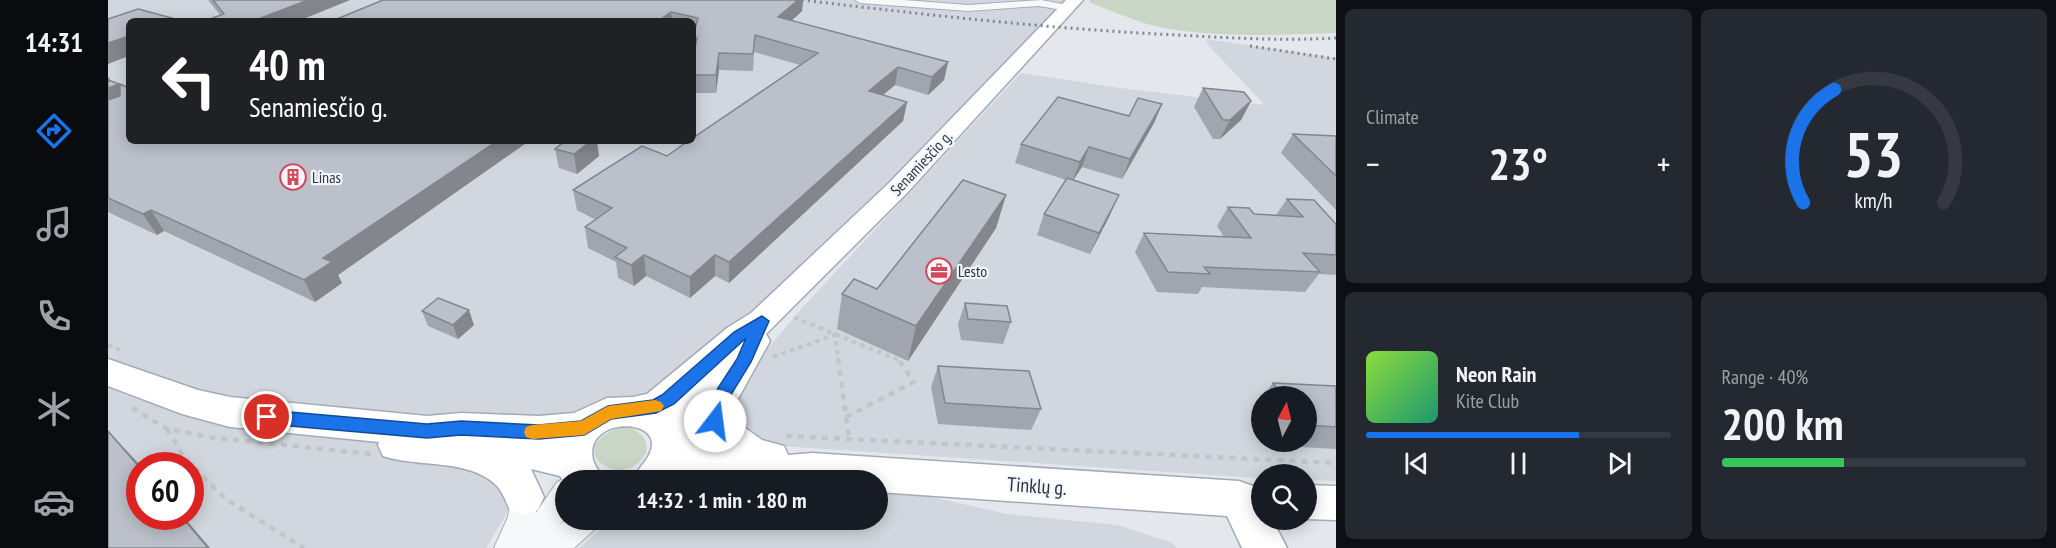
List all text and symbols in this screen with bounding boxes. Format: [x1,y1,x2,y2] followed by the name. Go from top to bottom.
[25,25,83,59] text: 14:31
[249,37,326,92] text: 40 m
[150,42,228,120] icon: left
[249,90,387,124] text: Senamiesčio g.
[1366,104,1419,130] text: Climate
[33,110,75,152] icon: directions
[1844,113,1904,194] text: 53
[886,126,956,200] street label: Senamiesčio g.
[1489,134,1548,192] text: 23°
[1366,142,1380,185] text: −
[1657,142,1671,185] text: +
[278,162,308,192] building icon: Linas
[312,167,341,187] place label: Linas
[1855,186,1893,214] text: km/h
[33,203,75,245] icon: music
[924,256,954,286] office icon: Lesto
[958,261,987,281] place label: Lesto
[33,295,75,337] icon: phone
[1456,360,1536,388] text: Neon Rain
[1722,364,1808,390] text: Range · 40%
[1251,386,1317,452] north arrow
[1251,386,1317,530] map controls
[33,388,75,430] icon: climate
[1456,388,1519,414] text: Kite Club
[683,389,747,453] position arrow
[241,391,292,442] pin
[1722,394,1844,452] text: 200 km
[250,400,283,433] icon: arrive
[1400,447,1433,480] icon: previous
[1502,447,1535,480] icon: pause
[1603,447,1636,480] icon: next
[126,452,204,530] speed limit sign: 60
[1251,464,1317,530] button: search
[1006,471,1068,501] street label: Tinklų g.
[33,481,75,523] icon: car
[636,486,807,514] text: 14:32 · 1 min · 180 m

